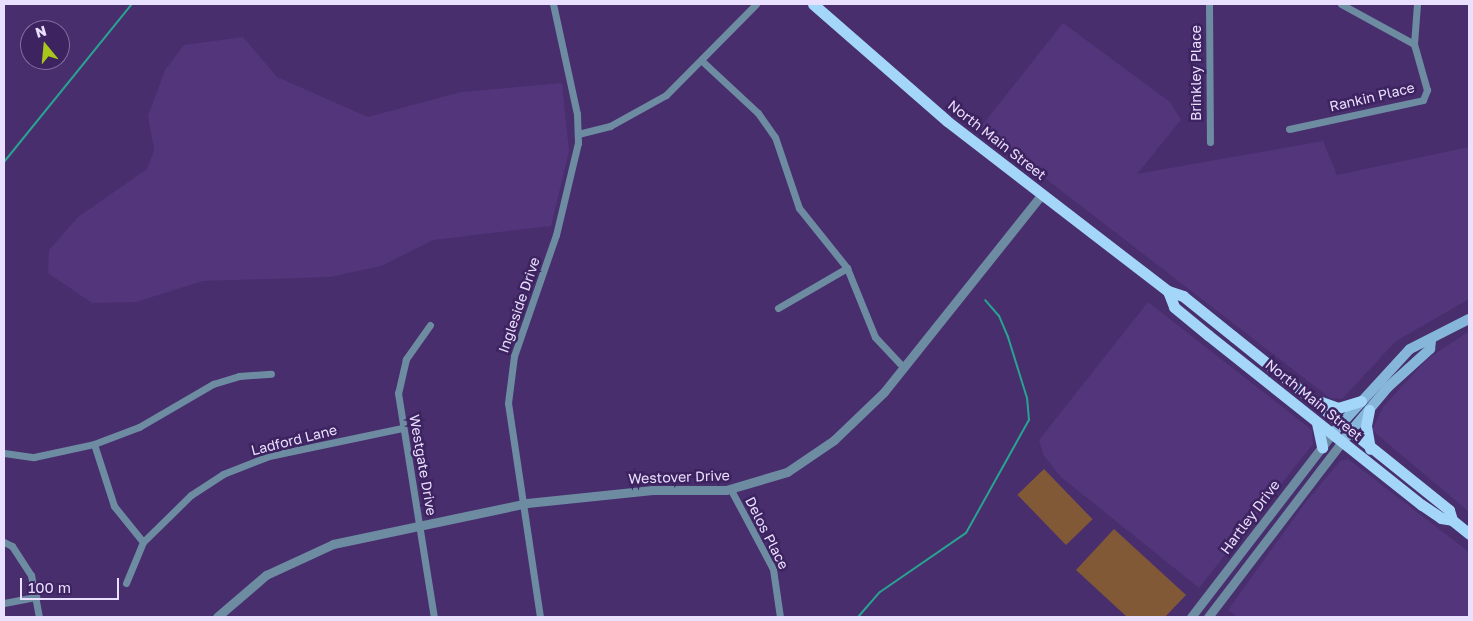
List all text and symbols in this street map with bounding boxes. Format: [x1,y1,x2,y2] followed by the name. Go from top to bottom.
[20,20,70,70] north arrow
[33,21,48,41] text: N
[1188,25,1204,121] street label: Brinkley Place
[1328,79,1416,115] street label: Rankin Place
[945,97,1049,183] street label: North Main Street
[495,255,543,355] street label: Ingleside Drive
[1262,356,1366,444] street label: North Main Street
[406,413,440,517] street label: Westgate Drive
[249,421,339,459] street label: Ladford Lane
[628,467,730,487] street label: Westover Drive
[1217,477,1283,557] street label: Hartley Drive
[742,494,792,572] street label: Delos Place
[22,568,121,600] scale bar
[28,578,71,596] text: 100 m

